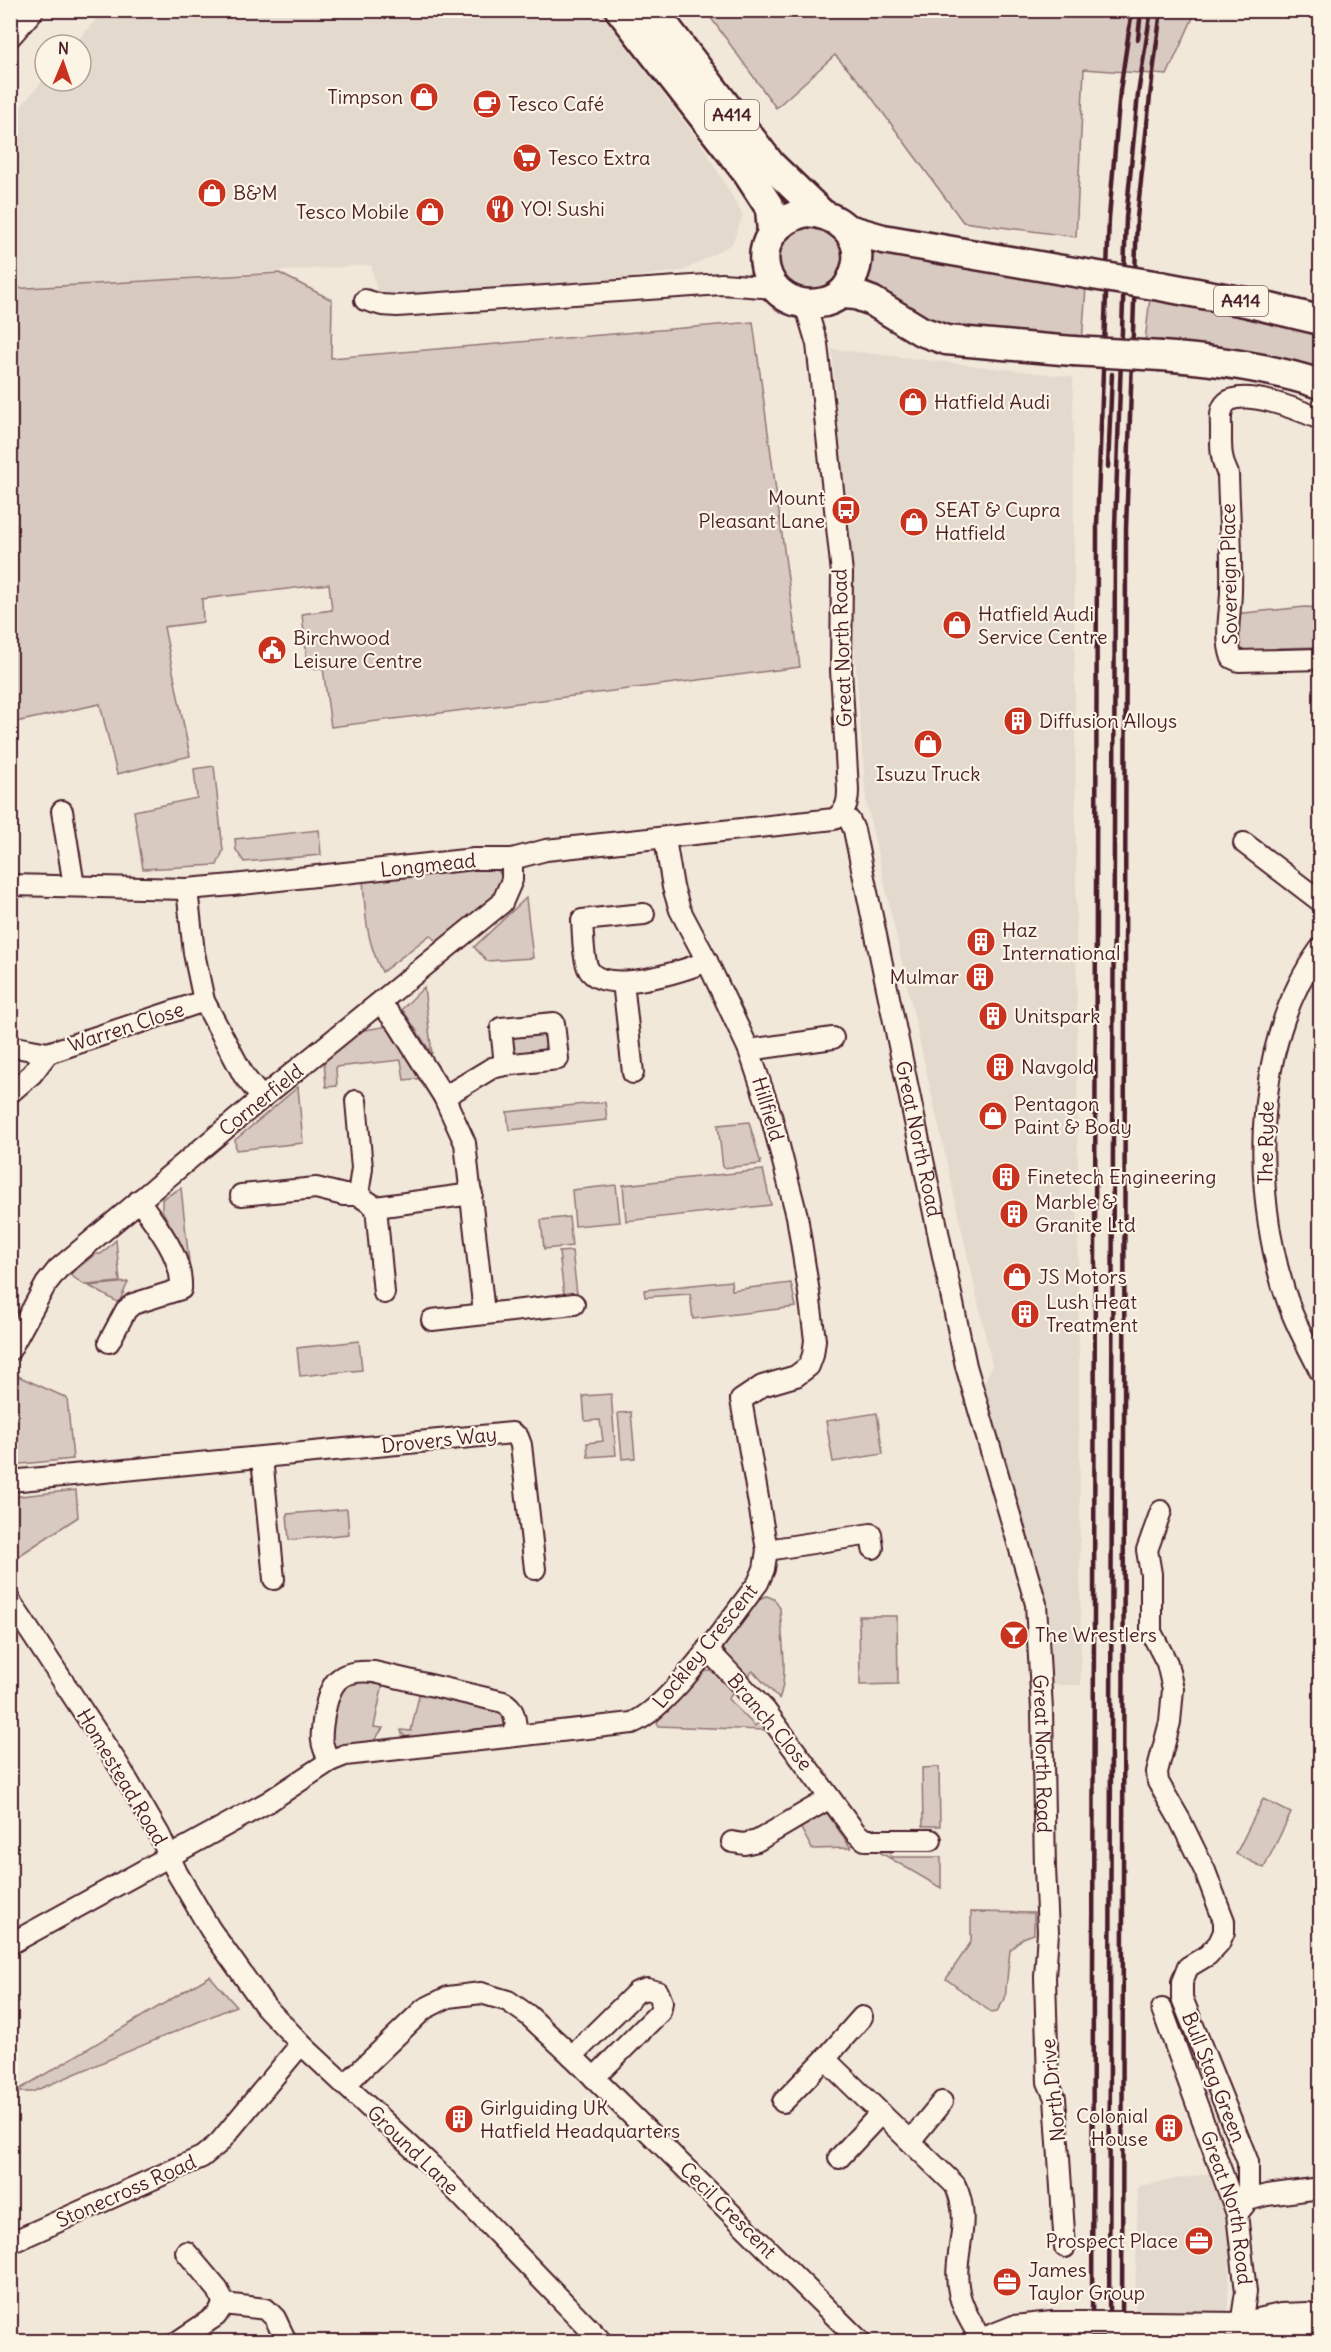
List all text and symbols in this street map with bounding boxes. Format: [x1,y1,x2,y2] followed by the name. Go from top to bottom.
[33,33,93,93] north arrow
[58,38,69,58] text: N
[408,81,440,113] shop icon: Timpson
[327,84,403,109] place label: Timpson
[471,88,503,120] cafe icon: Tesco Café
[508,91,604,116] place label: Tesco Café
[705,100,759,130] road number: A414
[511,142,543,174] supermarket icon: Tesco Extra
[548,145,651,170] place label: Tesco Extra
[196,177,228,209] shop icon: B&M
[233,180,278,205] place label: B&M
[484,193,516,225] restaurant icon: YO! Sushi
[414,196,446,228] shop icon: Tesco Mobile
[521,196,605,221] place label: YO! Sushi
[296,199,409,224] place label: Tesco Mobile
[1214,286,1268,316] road number: A414
[897,386,929,418] shop icon: Hatfield Audi
[934,389,1050,414] place label: Hatfield Audi
[698,485,825,533] place label: Mount Pleasant Lane
[830,494,862,526] bus stop icon: Mount Pleasant Lane
[935,497,1060,545] place label: SEAT & Cupra Hatfield
[1215,503,1242,645] street label: Sovereign Place
[898,506,930,538] shop icon: SEAT & Cupra Hatfield
[826,568,857,728] street label: Great North Road
[978,601,1108,649] place label: Hatfield Audi Service Centre
[941,609,973,641] shop icon: Hatfield Audi Service Centre
[293,625,422,673] place label: Birchwood Leisure Centre
[256,634,288,666] public building icon: Birchwood Leisure Centre
[1002,705,1034,737] building icon: Diffusion Alloys
[1039,708,1177,733] place label: Diffusion Alloys
[912,728,944,760] shop icon: Isuzu Truck
[876,761,980,786] place label: Isuzu Truck
[379,847,477,882] street label: Longmead
[1002,917,1120,965] place label: Haz International
[965,926,997,958] building icon: Haz International
[964,961,996,993] building icon: Mulmar
[890,964,959,989] place label: Mulmar
[65,996,187,1057] street label: Warren Close
[977,1000,1009,1032] building icon: Unitspark
[1014,1003,1101,1028] place label: Unitspark
[984,1051,1016,1083] building icon: Navgold
[1021,1054,1095,1079] place label: Navgold
[214,1058,308,1141] street label: Cornerfield
[891,1058,948,1219] street label: Great North Road
[747,1074,790,1144] street label: Hillfield
[1014,1091,1132,1139] place label: Pentagon Paint & Body
[977,1100,1009,1132] shop icon: Pentagon Paint & Body
[1252,1101,1279,1185] street label: The Ryde
[990,1161,1022,1193] building icon: Finetech Engineering
[1027,1164,1216,1189] place label: Finetech Engineering
[1035,1189,1136,1237] place label: Marble & Granite Ltd
[998,1198,1030,1230] building icon: Marble & Granite Ltd
[1001,1261,1033,1293] shop icon: JS Motors
[1038,1264,1127,1289] place label: JS Motors
[1046,1289,1138,1337] place label: Lush Heat Treatment
[1009,1298,1041,1330] building icon: Lush Heat Treatment
[380,1421,498,1458] street label: Drovers Way
[647,1578,763,1713] street label: Lockley Crescent
[998,1619,1030,1651] bar icon: The Wrestlers
[1035,1622,1157,1647] place label: The Wrestlers
[722,1668,818,1775] street label: Branch Close
[1028,1674,1057,1834] street label: Great North Road
[72,1704,173,1850] street label: Homestead Road
[1177,2008,1252,2146] street label: Bull Stag Green
[1035,2037,1070,2143] street label: North Drive
[480,2095,680,2143] place label: Girlguiding UK Hatfield Headquarters
[362,2100,464,2200] street label: Ground Lane
[443,2103,475,2135] building icon: Girlguiding UK Hatfield Headquarters
[1076,2103,1148,2151] place label: Colonial House
[1153,2112,1185,2144] building icon: Colonial House
[1196,2127,1258,2286] street label: Great North Road
[52,2148,200,2233] street label: Stonecross Road
[675,2156,782,2263] street label: Cecil Crescent
[1183,2225,1215,2257] office icon: Prospect Place
[1045,2228,1178,2253] place label: Prospect Place
[1028,2257,1145,2305] place label: James Taylor Group
[991,2266,1023,2298] office icon: James Taylor Group

